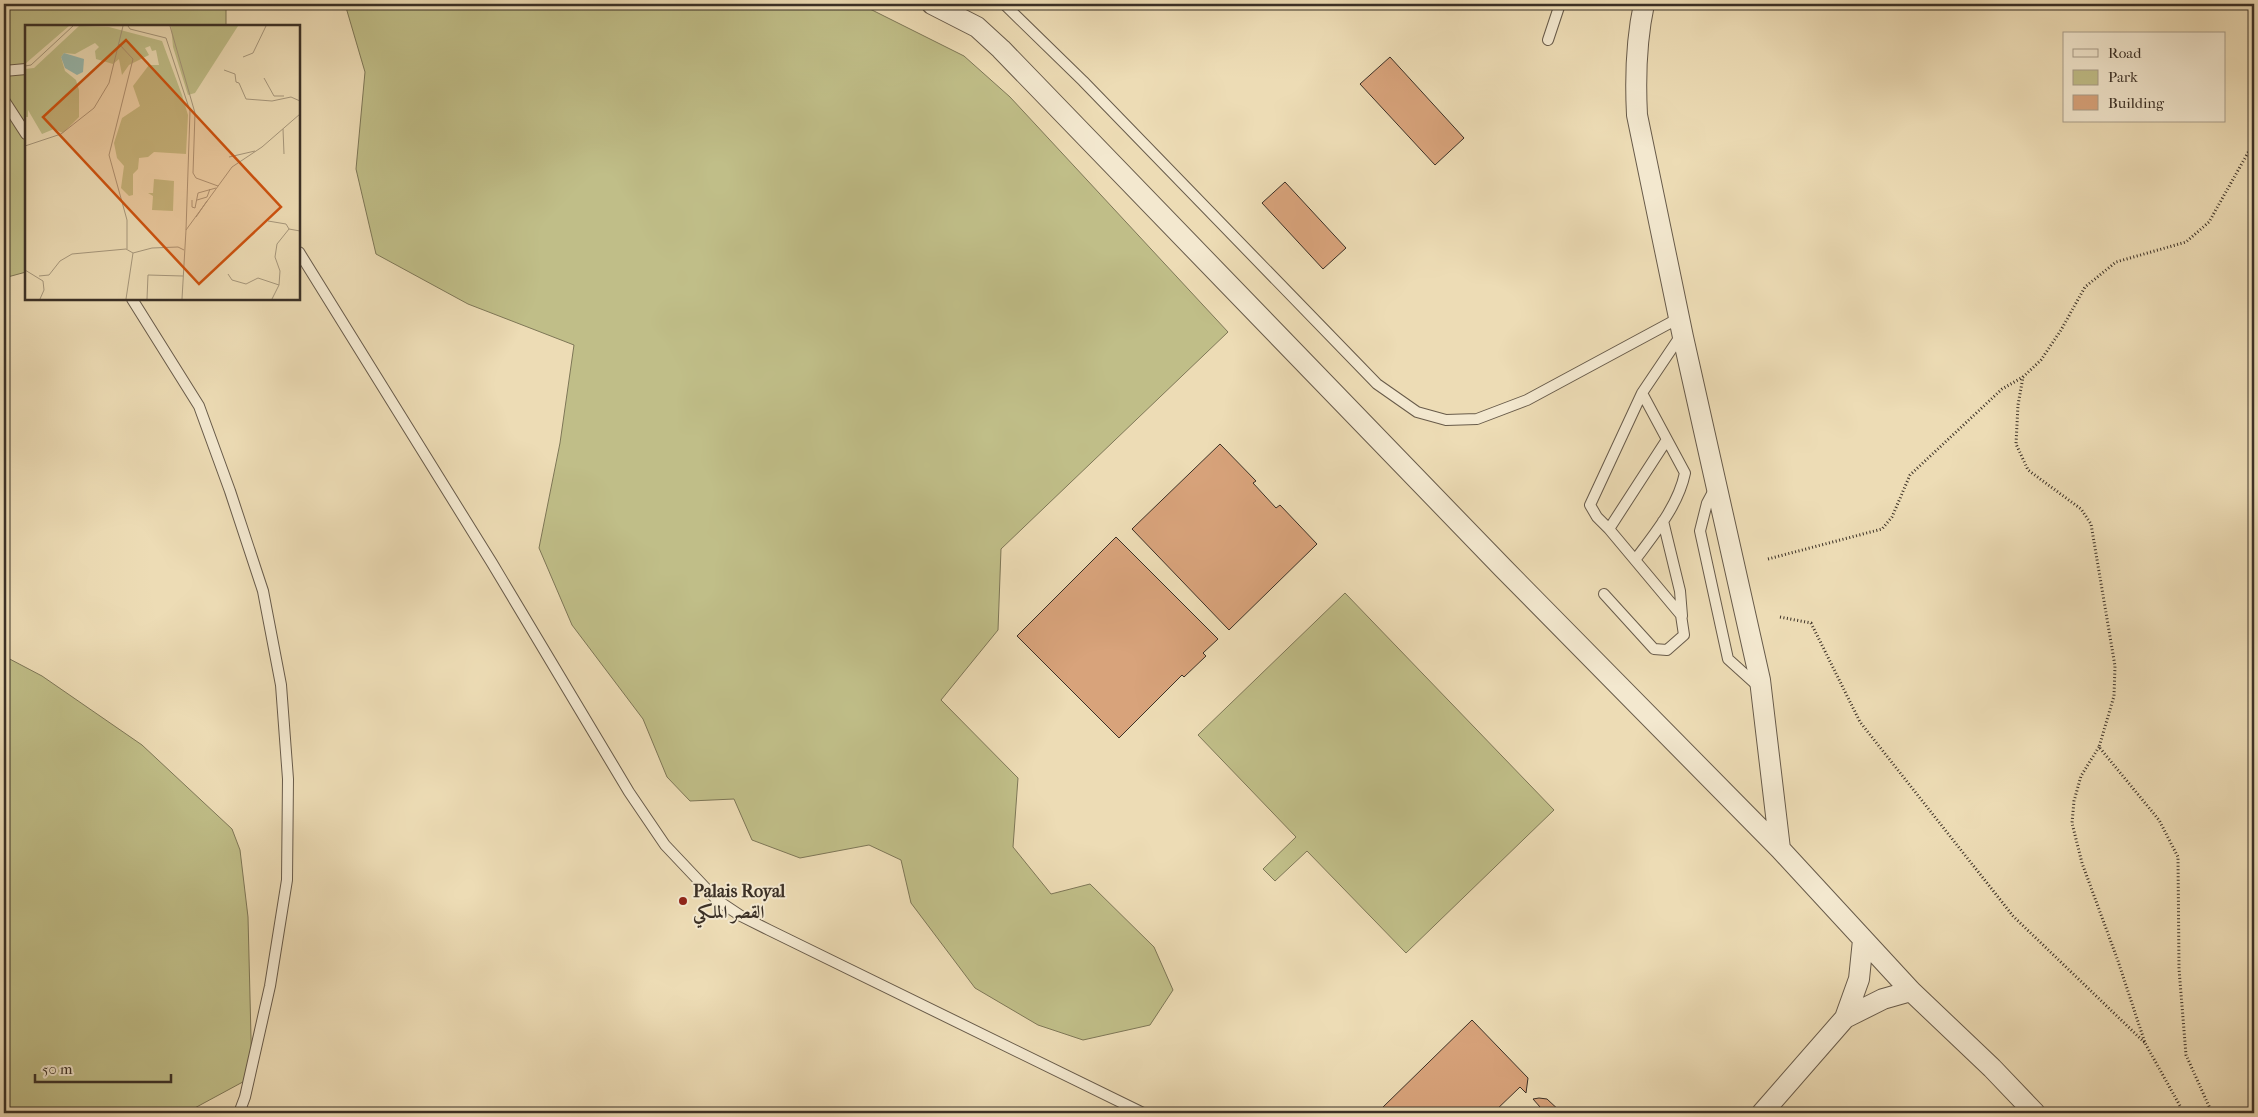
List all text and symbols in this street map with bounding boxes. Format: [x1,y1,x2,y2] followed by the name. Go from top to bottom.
[25,25,300,300] inset map
[2063,32,2226,122] legend
[2108,44,2142,62] text: Road
[2108,68,2138,86] text: Park
[2108,94,2165,112] text: Building
[693,881,786,929] place label: Palais Royal القصر الملكي
[677,895,689,907] marker: Palais Royal القصر الملكي
[35,1052,171,1084] scale bar
[42,1060,73,1078] text: 50 m

